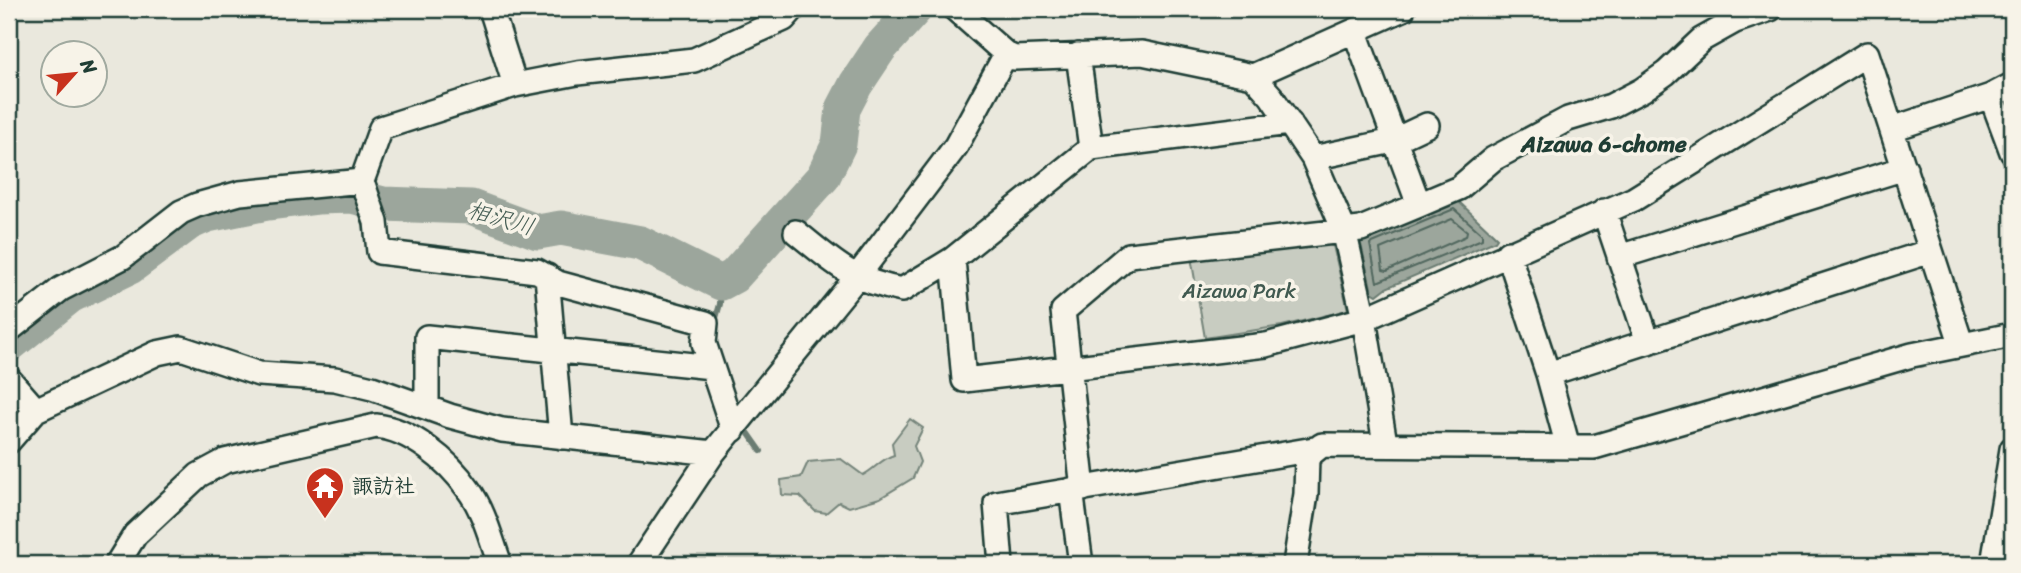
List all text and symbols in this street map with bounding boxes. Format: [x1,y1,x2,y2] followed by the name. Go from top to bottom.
[38,38,108,108] north arrow
[71,52,107,81] text: N
[1520,124,1687,165] district label: Aizawa 6-chome
[462,189,540,248] water label: 相沢川
[1181,272,1297,310] park label: Aizawa Park
[304,465,346,520] temple icon: 諏訪社
[352,467,415,505] place label: 諏訪社

